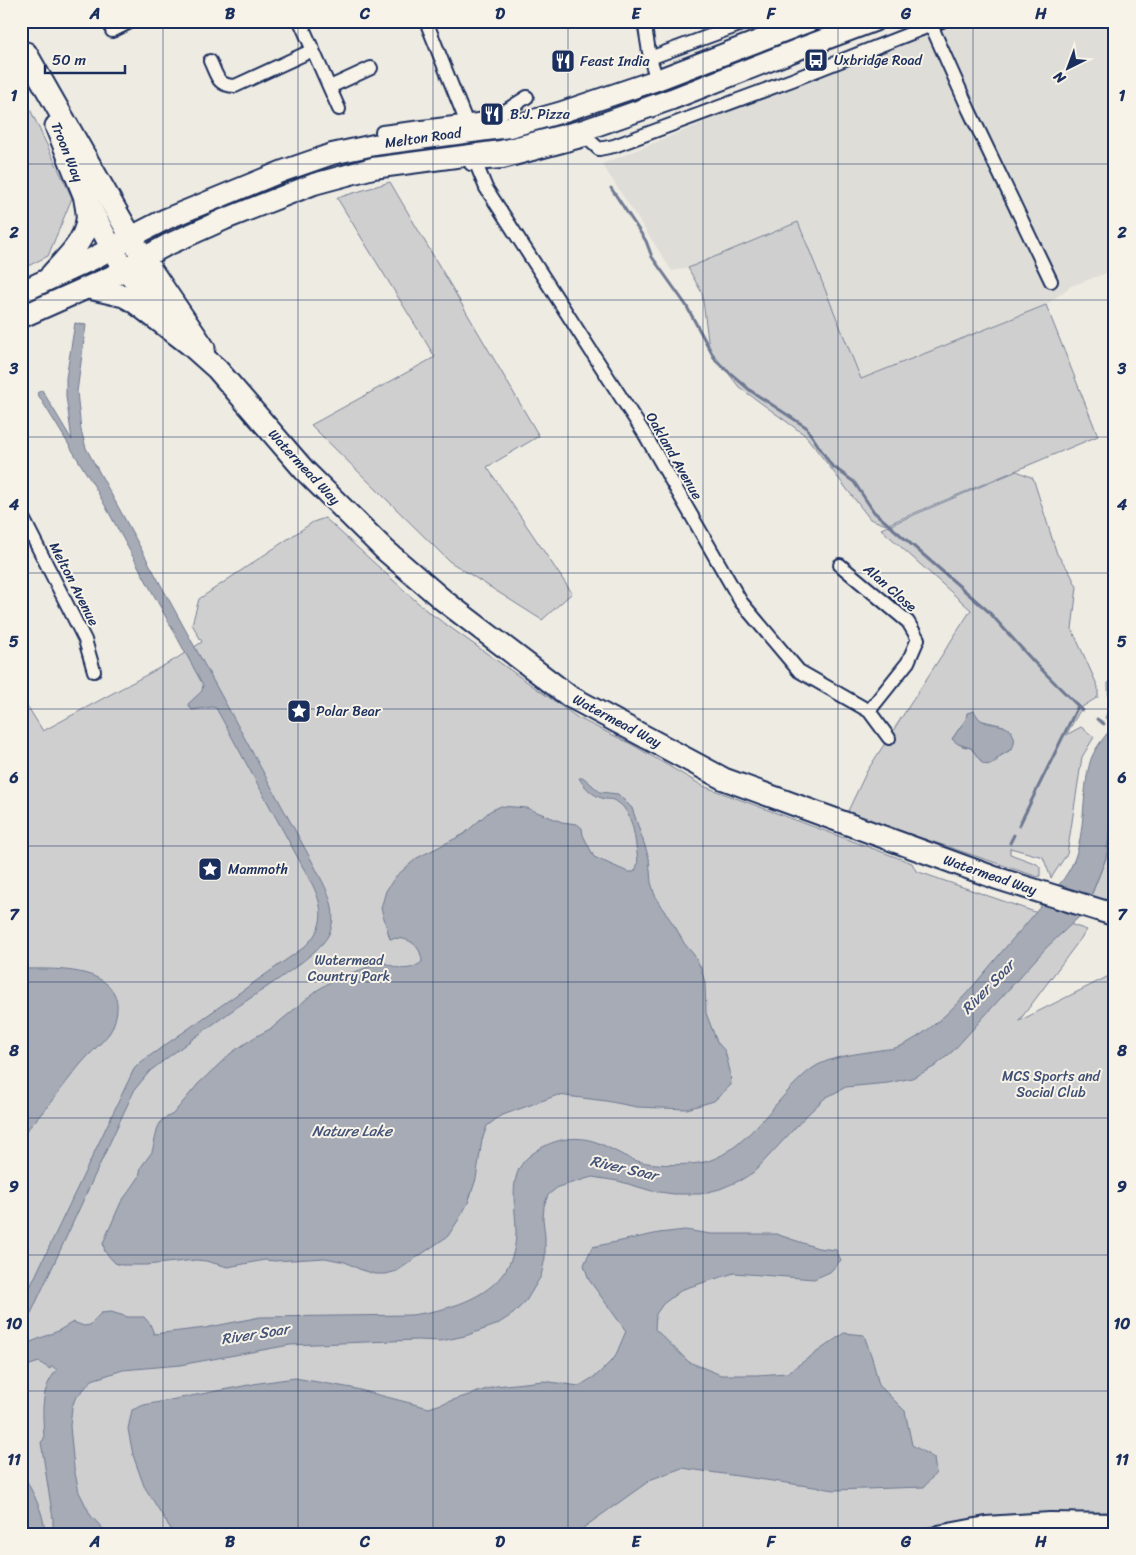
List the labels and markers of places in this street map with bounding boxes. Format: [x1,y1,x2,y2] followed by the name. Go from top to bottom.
[803,47,829,73] bus stop icon: Uxbridge Road
[550,48,576,74] restaurant icon: Feast India
[834,48,924,73] place label: Uxbridge Road
[580,49,650,74] place label: Feast India
[479,101,505,127] restaurant icon: B.J. Pizza
[510,102,571,127] place label: B.J. Pizza
[286,698,312,724] place icon: Polar Bear
[316,699,382,724] place label: Polar Bear
[197,856,223,882] place icon: Mammoth
[228,857,288,882] place label: Mammoth

